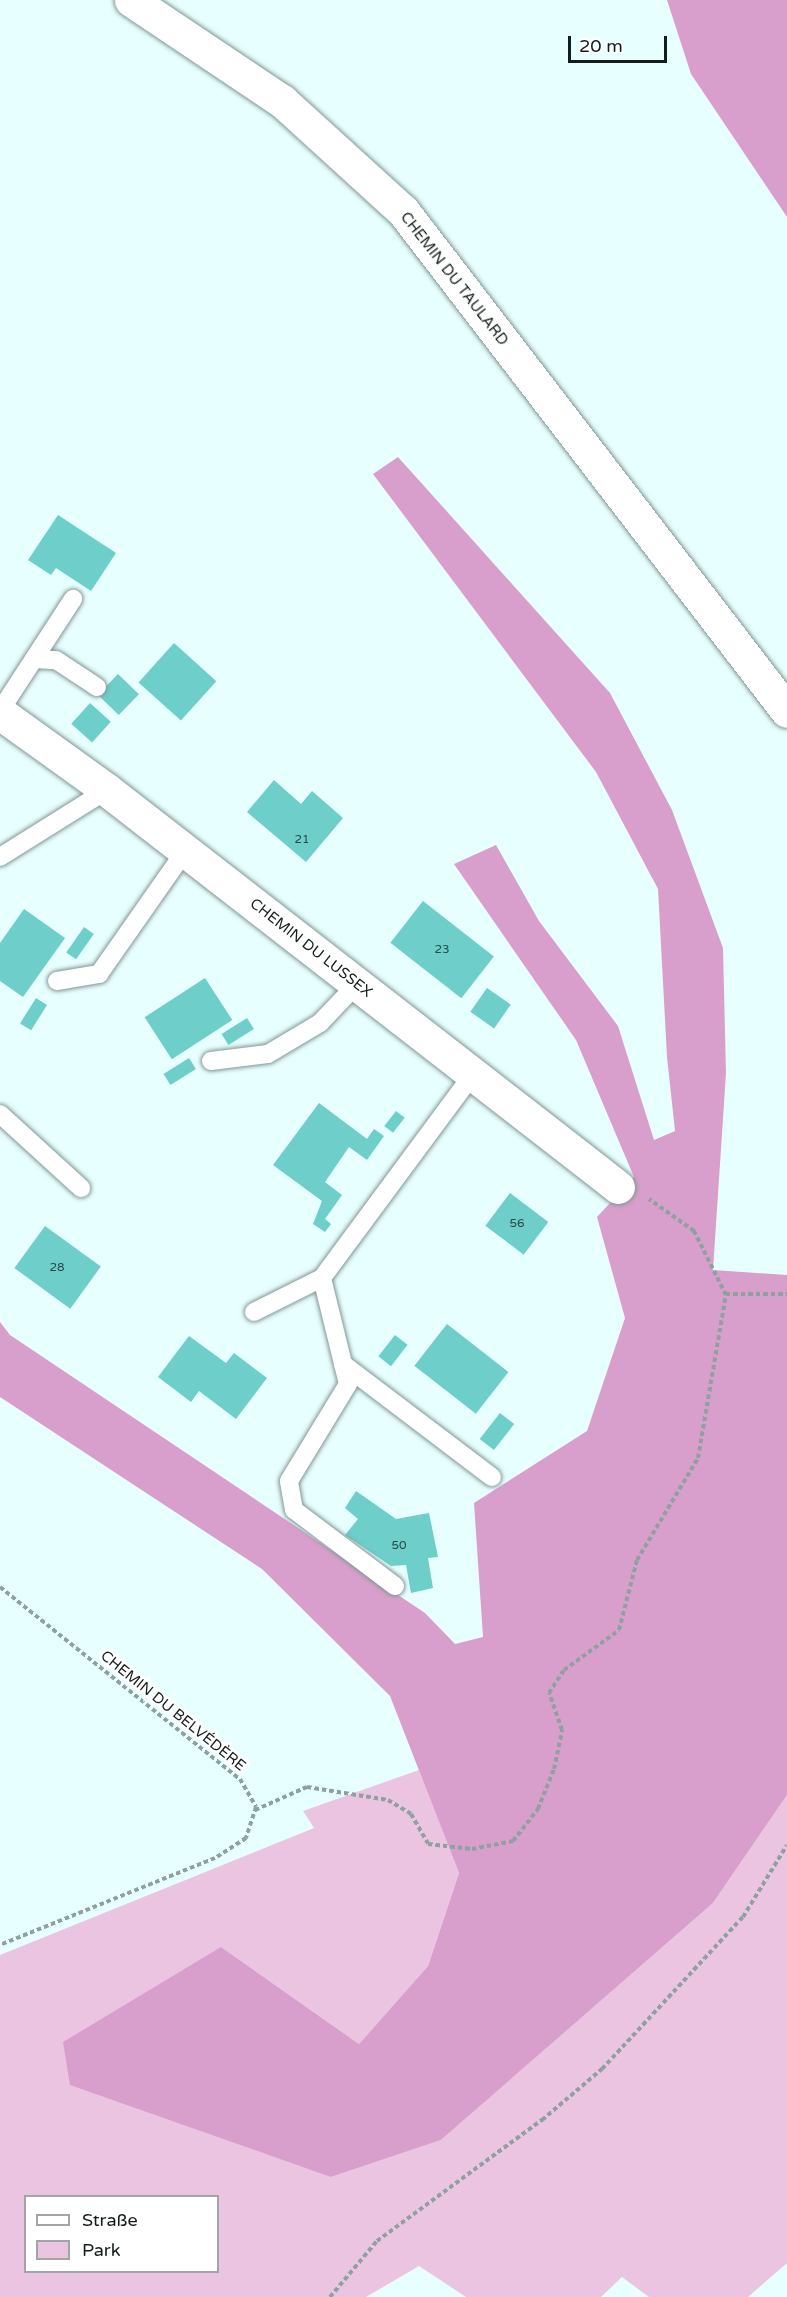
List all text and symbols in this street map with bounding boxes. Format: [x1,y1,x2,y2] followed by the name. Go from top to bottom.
[571,24,670,62] scale bar
[579,35,623,57] text: 20 m
[396,209,512,349] street label: CHEMIN DU TAULARD
[294,833,310,847] house number: 21
[246,895,376,1001] street label: CHEMIN DU LUSSEX
[434,943,450,957] house number: 23
[509,1217,525,1231] house number: 56
[49,1261,65,1275] house number: 28
[391,1539,407,1553] house number: 50
[97,1647,249,1775] street label: CHEMIN DU BELVÉDÈRE
[24,2195,219,2273] legend
[82,2209,138,2231] text: Straße
[82,2239,120,2261] text: Park

